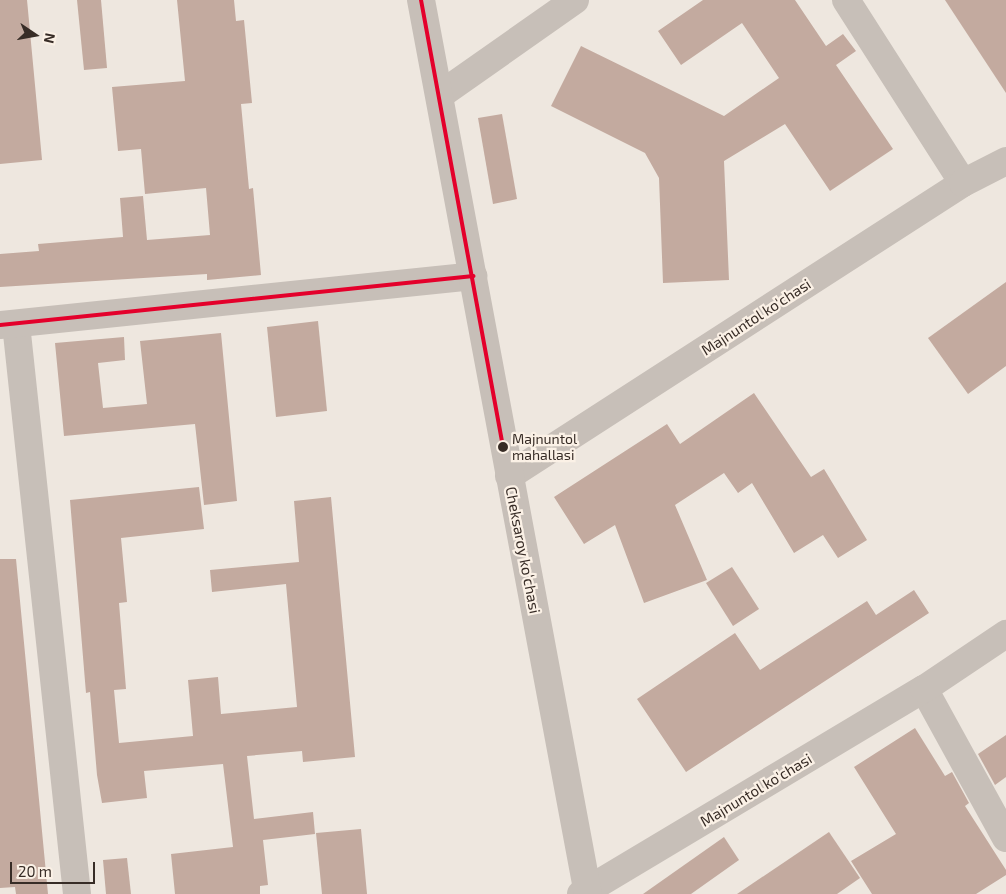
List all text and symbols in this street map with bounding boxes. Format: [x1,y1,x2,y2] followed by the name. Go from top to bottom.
[10,10,60,60] north arrow
[41,32,60,45] text: N
[698,275,814,359] street label: Majnuntol ko'chasi
[512,431,577,464] place label: Majnuntol mahallasi
[498,442,508,452] marker: Majnuntol mahallasi
[502,485,544,615] street label: Cheksaroy koʻchasi
[697,750,815,830] street label: Majnuntol ko'chasi
[12,852,98,884] scale bar
[18,862,52,880] text: 20 m

